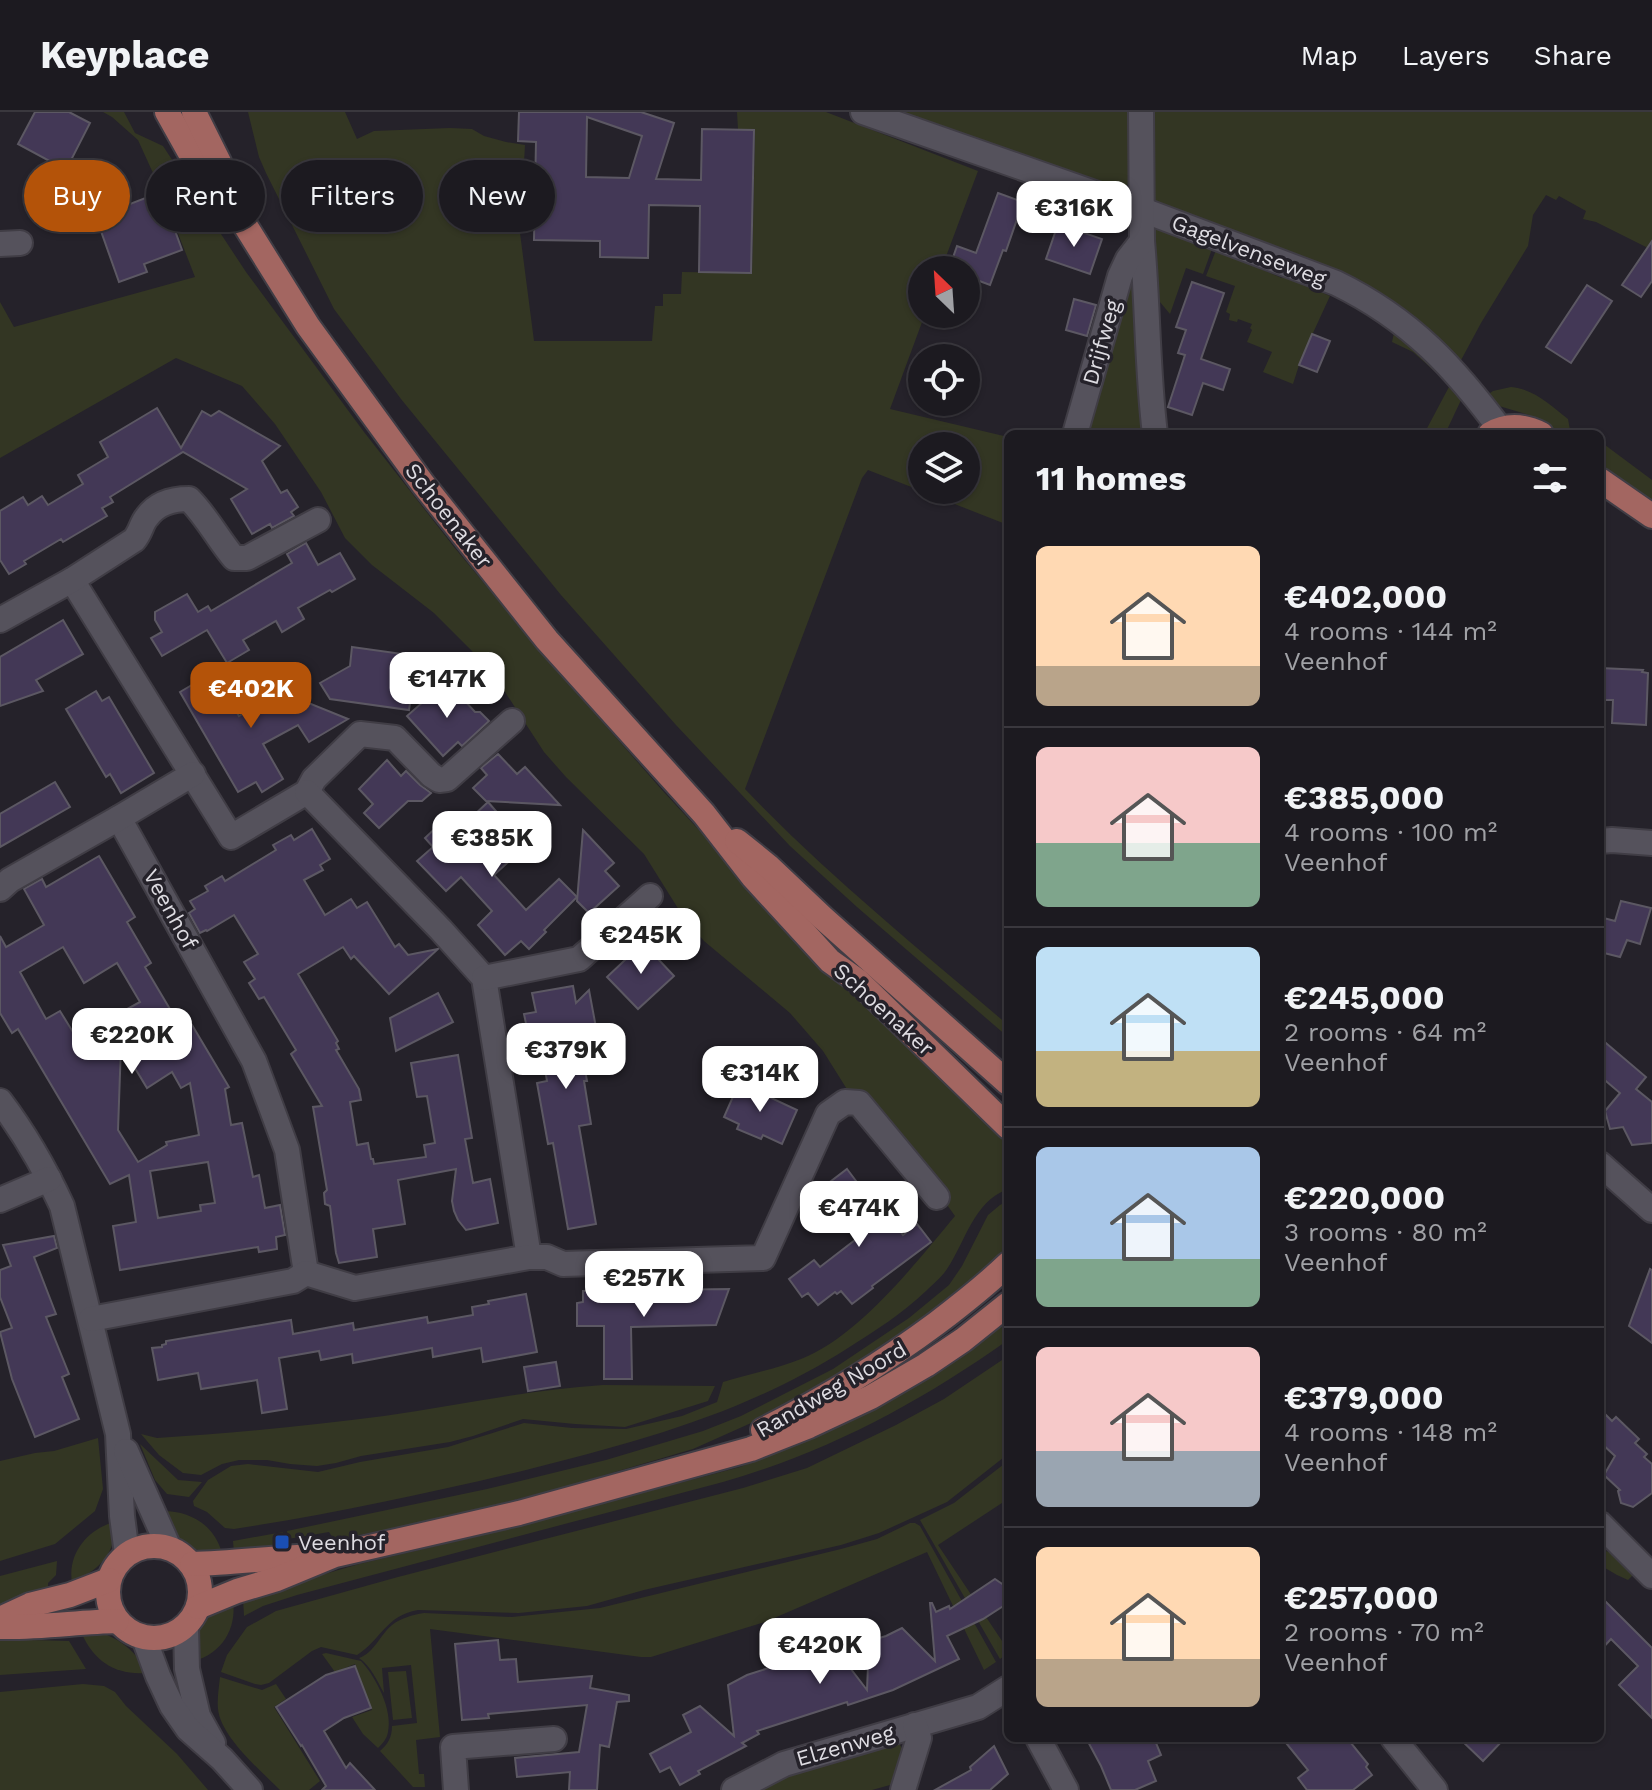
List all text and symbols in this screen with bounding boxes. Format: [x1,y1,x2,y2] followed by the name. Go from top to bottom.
[40,33,209,77] text: Keyplace
[1301,39,1358,72] text: Map
[1402,39,1490,72] text: Layers
[1534,39,1612,72] text: Share
[24,160,130,232] chip: Buy
[146,160,265,232] chip: Rent
[281,160,423,232] chip: Filters
[439,160,555,232] chip: New
[1018,181,1130,249] pin: €316K
[1035,192,1113,222] text: €316K
[1168,210,1330,291] street label: Gagelvenseweg
[908,256,980,328] north arrow
[908,256,980,504] map controls
[1077,296,1126,388] street label: Drijfweg
[908,344,980,416] button: locate
[908,432,980,504] button: layers
[1528,456,1572,500] icon: filters
[400,458,497,573] street label: Schoenaker
[1036,458,1186,498] text: 11 homes
[1284,576,1447,616] text: €402,000
[1100,578,1196,674] icon: home
[1284,616,1497,646] text: 4 rooms · 144 m²
[1284,646,1387,676] text: Veenhof
[391,652,503,720] pin: €147K
[195,662,307,730] pin: €402K
[408,663,486,693] text: €147K
[208,673,294,703] text: €402K
[1284,777,1444,817] text: €385,000
[1100,779,1196,875] icon: home
[436,811,548,879] pin: €385K
[1284,817,1497,847] text: 4 rooms · 100 m²
[450,822,534,852] text: €385K
[1284,847,1387,877] text: Veenhof
[138,865,203,954] street label: Veenhof
[585,908,697,976] pin: €245K
[599,919,683,949] text: €245K
[829,958,939,1061] street label: Schoenaker
[1284,977,1445,1017] text: €245,000
[1100,979,1196,1075] icon: home
[76,1008,188,1076] pin: €220K
[1284,1017,1486,1047] text: 2 rooms · 64 m²
[90,1019,174,1049] text: €220K
[510,1023,622,1091] pin: €379K
[525,1034,607,1064] text: €379K
[704,1046,816,1114] pin: €314K
[1284,1047,1387,1077] text: Veenhof
[720,1057,800,1087] text: €314K
[1284,1177,1445,1217] text: €220,000
[1100,1179,1196,1275] icon: home
[803,1181,915,1249] pin: €474K
[818,1192,900,1222] text: €474K
[1284,1217,1487,1247] text: 3 rooms · 80 m²
[1284,1247,1387,1277] text: Veenhof
[588,1251,700,1319] pin: €257K
[603,1262,685,1292] text: €257K
[752,1336,911,1443] street label: Randweg Noord
[1284,1377,1444,1417] text: €379,000
[1100,1379,1196,1475] icon: home
[1284,1417,1497,1447] text: 4 rooms · 148 m²
[1284,1447,1387,1477] text: Veenhof
[298,1530,386,1555] place label: Veenhof
[273,1533,291,1551] marker: Veenhof
[1284,1577,1439,1617] text: €257,000
[1100,1579,1196,1675] icon: home
[1284,1617,1484,1647] text: 2 rooms · 70 m²
[764,1618,876,1686] pin: €420K
[778,1629,863,1659] text: €420K
[1284,1647,1387,1677] text: Veenhof
[793,1719,897,1771] street label: Elzenweg

